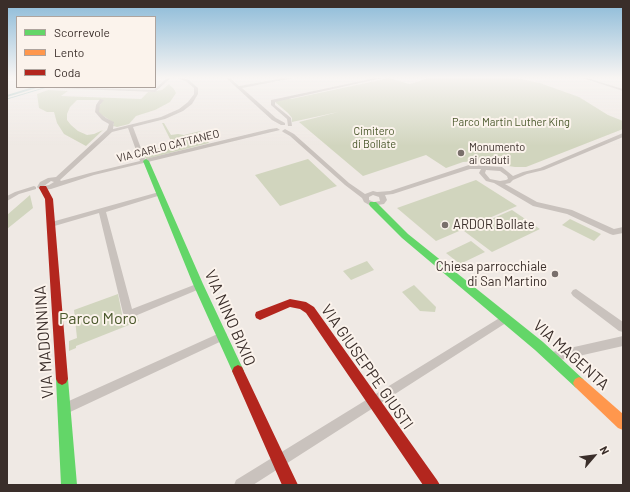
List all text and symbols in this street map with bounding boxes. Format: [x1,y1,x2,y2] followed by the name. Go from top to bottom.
[16,16,156,88] legend
[54,25,110,39] text: Scorrevole
[54,45,84,59] text: Lento
[54,65,81,79] text: Coda
[452,115,570,129] park label: Parco Martin Luther King
[352,124,396,150] park label: Cimitero di Bollate
[115,127,221,165] street label: VIA CARLO CATTANEO
[469,140,525,166] place label: Monumento ai caduti
[456,148,466,158] marker: Monumento ai caduti
[453,217,535,233] place label: ARDOR Bollate
[440,220,450,230] marker: ARDOR Bollate
[436,259,547,290] place label: Chiesa parrocchiale di San Martino
[200,267,260,369] street label: VIA NINO BIXIO
[550,269,560,279] marker: Chiesa parrocchiale di San Martino
[30,285,58,399] street label: VIA MADONNINA
[317,301,417,433] street label: VIA GIUSEPPE GIUSTI
[59,309,137,329] park label: Parco Moro
[529,316,613,394] street label: VIA MAGENTA
[574,436,614,476] north arrow
[598,444,612,456] text: N

